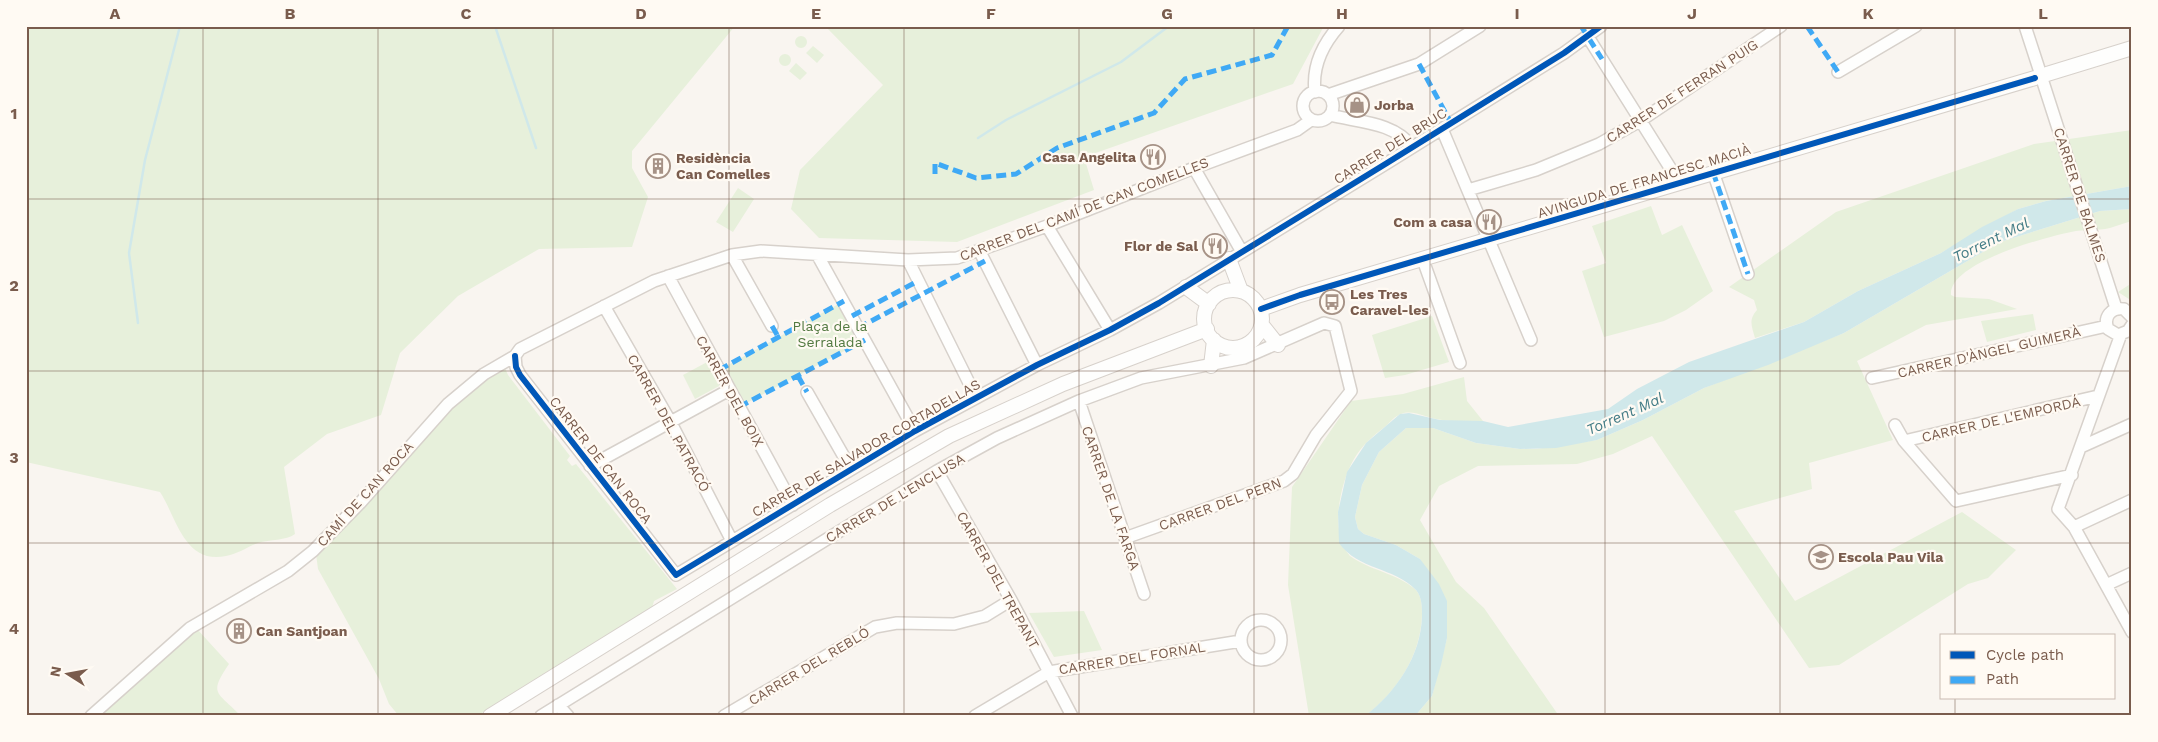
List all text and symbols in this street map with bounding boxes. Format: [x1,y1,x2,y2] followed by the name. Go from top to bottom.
[110,4,121,23] text: A
[285,4,296,23] text: B
[461,4,472,23] text: C
[635,4,647,23] text: D
[811,4,821,23] text: E
[986,4,996,23] text: F
[1161,4,1173,23] text: G
[1336,4,1348,23] text: H
[1514,4,1520,23] text: I
[1687,4,1697,23] text: J
[1862,4,1874,23] text: K
[2038,4,2048,23] text: L
[1603,36,1761,146] street label: CARRER DE FERRAN PUIG
[1344,92,1370,118] shop icon: Jorba
[1374,97,1415,113] place label: Jorba
[11,104,17,123] text: 1
[1331,105,1449,187] street label: CARRER DEL BRUC
[2051,126,2109,264] street label: CARRER DE BALMES
[1535,141,1753,221] street label: AVINGUDA DE FRANCESC MACIÀ
[1140,144,1166,170] restaurant icon: Casa Angelita
[1042,149,1137,165] place label: Casa Angelita
[676,150,771,182] place label: Residència Can Comelles
[645,153,671,179] building icon: Residència Can Comelles
[957,154,1211,264] street label: CARRER DEL CAMÍ DE CAN COMELLES
[1476,209,1502,235] restaurant icon: Com a casa
[1393,214,1473,230] place label: Com a casa
[1950,214,2032,266] water label: Torrent Mal
[1202,233,1228,259] restaurant icon: Flor de Sal
[1124,238,1198,254] place label: Flor de Sal
[9,276,19,295] text: 2
[1350,286,1429,318] place label: Les Tres Caravel-les
[1319,289,1345,315] bus stop icon: Les Tres Caravel-les
[793,318,867,350] park label: Plaça de la Serralada
[1896,323,2082,381] street label: CARRER D'ÀNGEL GUIMERÀ
[693,333,767,449] street label: CARRER DEL BOIX
[624,351,714,495] street label: CARRER DEL PATRACÓ
[749,376,983,520] street label: CARRER DE SALVADOR CORTADELLAS
[1584,389,1667,439] water label: Torrent Mal
[546,393,656,527] street label: CARRER DE CAN ROCA
[1920,393,2082,445] street label: CARRER DE L'EMPORDÁ
[1079,424,1143,572] street label: CARRER DE LA FARGA
[314,438,416,550] street label: CAMÍ DE CAN ROCA
[9,448,19,467] text: 3
[823,450,967,546] street label: CARRER DE L'ENCLUSA
[1156,474,1284,534] street label: CARRER DEL PERN
[954,509,1043,652] street label: CARRER DEL TREPANT
[1808,544,1834,570] school or university icon: Escola Pau Vila
[1838,549,1944,565] place label: Escola Pau Vila
[226,618,252,644] building icon: Can Santjoan
[9,619,19,638] text: 4
[256,623,347,639] place label: Can Santjoan
[746,624,872,708] street label: CARRER DEL REBLÓ
[1940,634,2116,700] legend
[1057,638,1207,678] street label: CARRER DEL FORNAL
[1986,646,2064,664] text: Cycle path
[42,650,92,700] north arrow
[46,665,64,678] text: N
[1986,670,2019,688] text: Path

